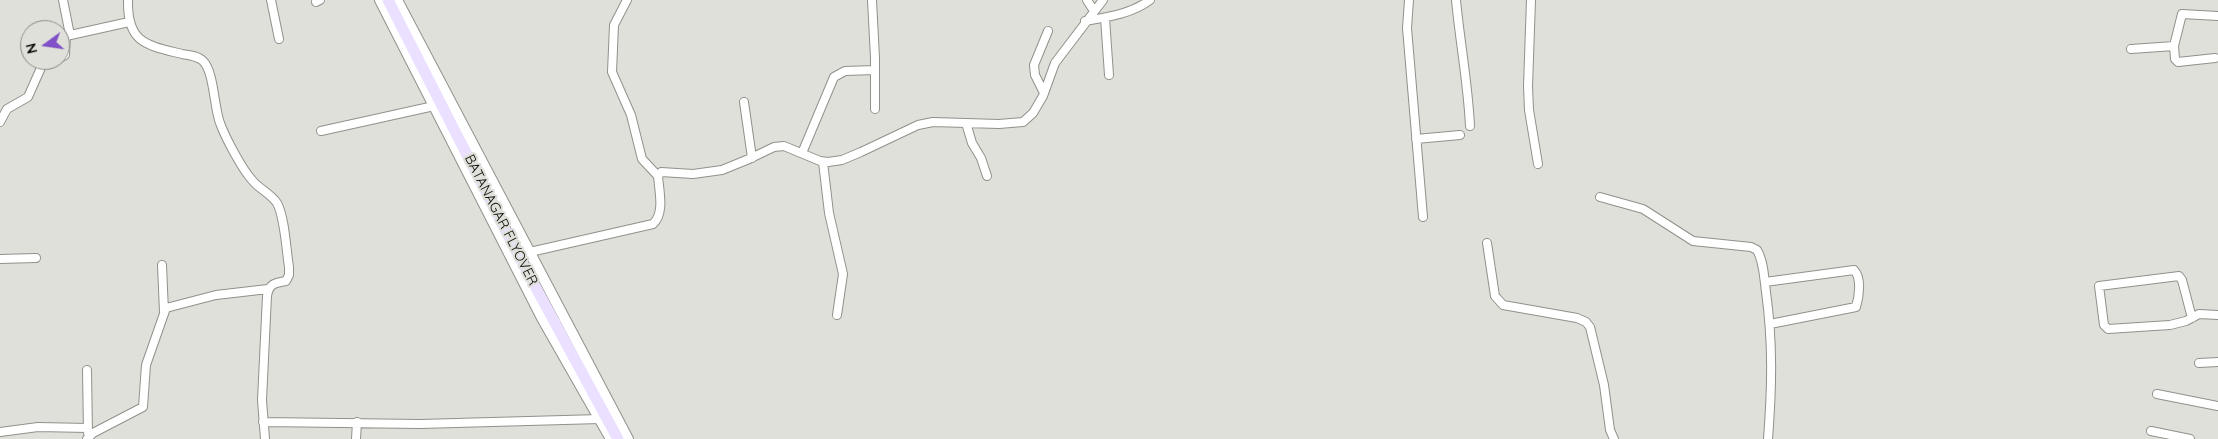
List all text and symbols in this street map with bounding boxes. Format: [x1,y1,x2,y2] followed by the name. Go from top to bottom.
[20,20,70,70] north arrow
[21,41,41,56] text: N
[461,152,541,288] street label: BATANAGAR FLYOVER

